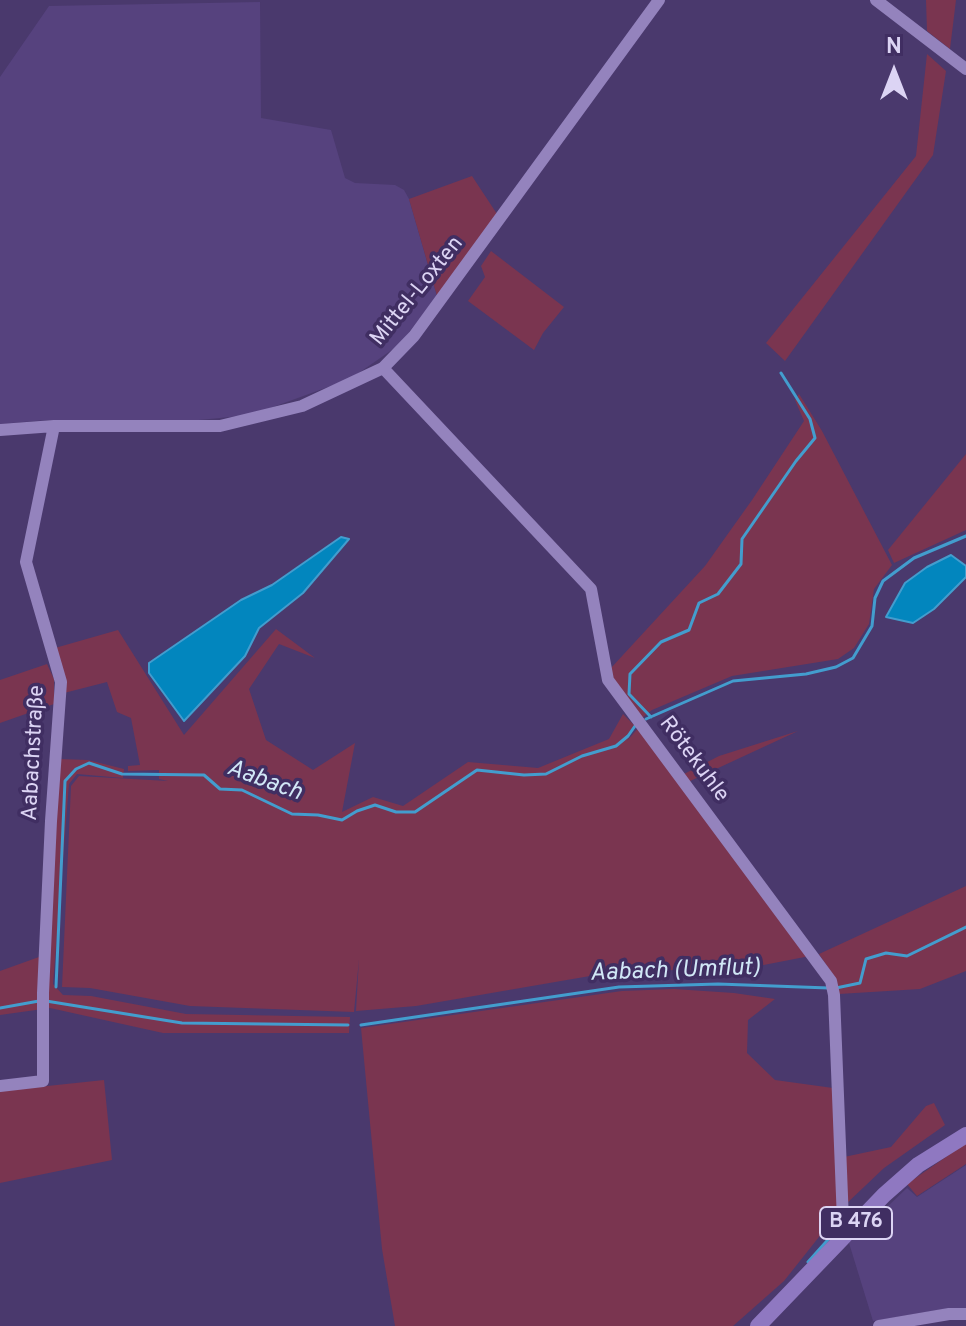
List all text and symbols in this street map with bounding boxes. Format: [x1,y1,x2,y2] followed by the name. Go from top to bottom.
[854,32,934,112] north arrow
[886,34,902,61] text: N
[366,232,470,352] street label: Mittel-Loxten
[18,685,52,821] street label: Aabachstraße
[652,712,734,808] street label: Rötekuhle
[222,755,306,809] water label: Aabach
[589,955,761,989] water label: Aabach (Umflut)
[820,1207,892,1239] road number: B 476

